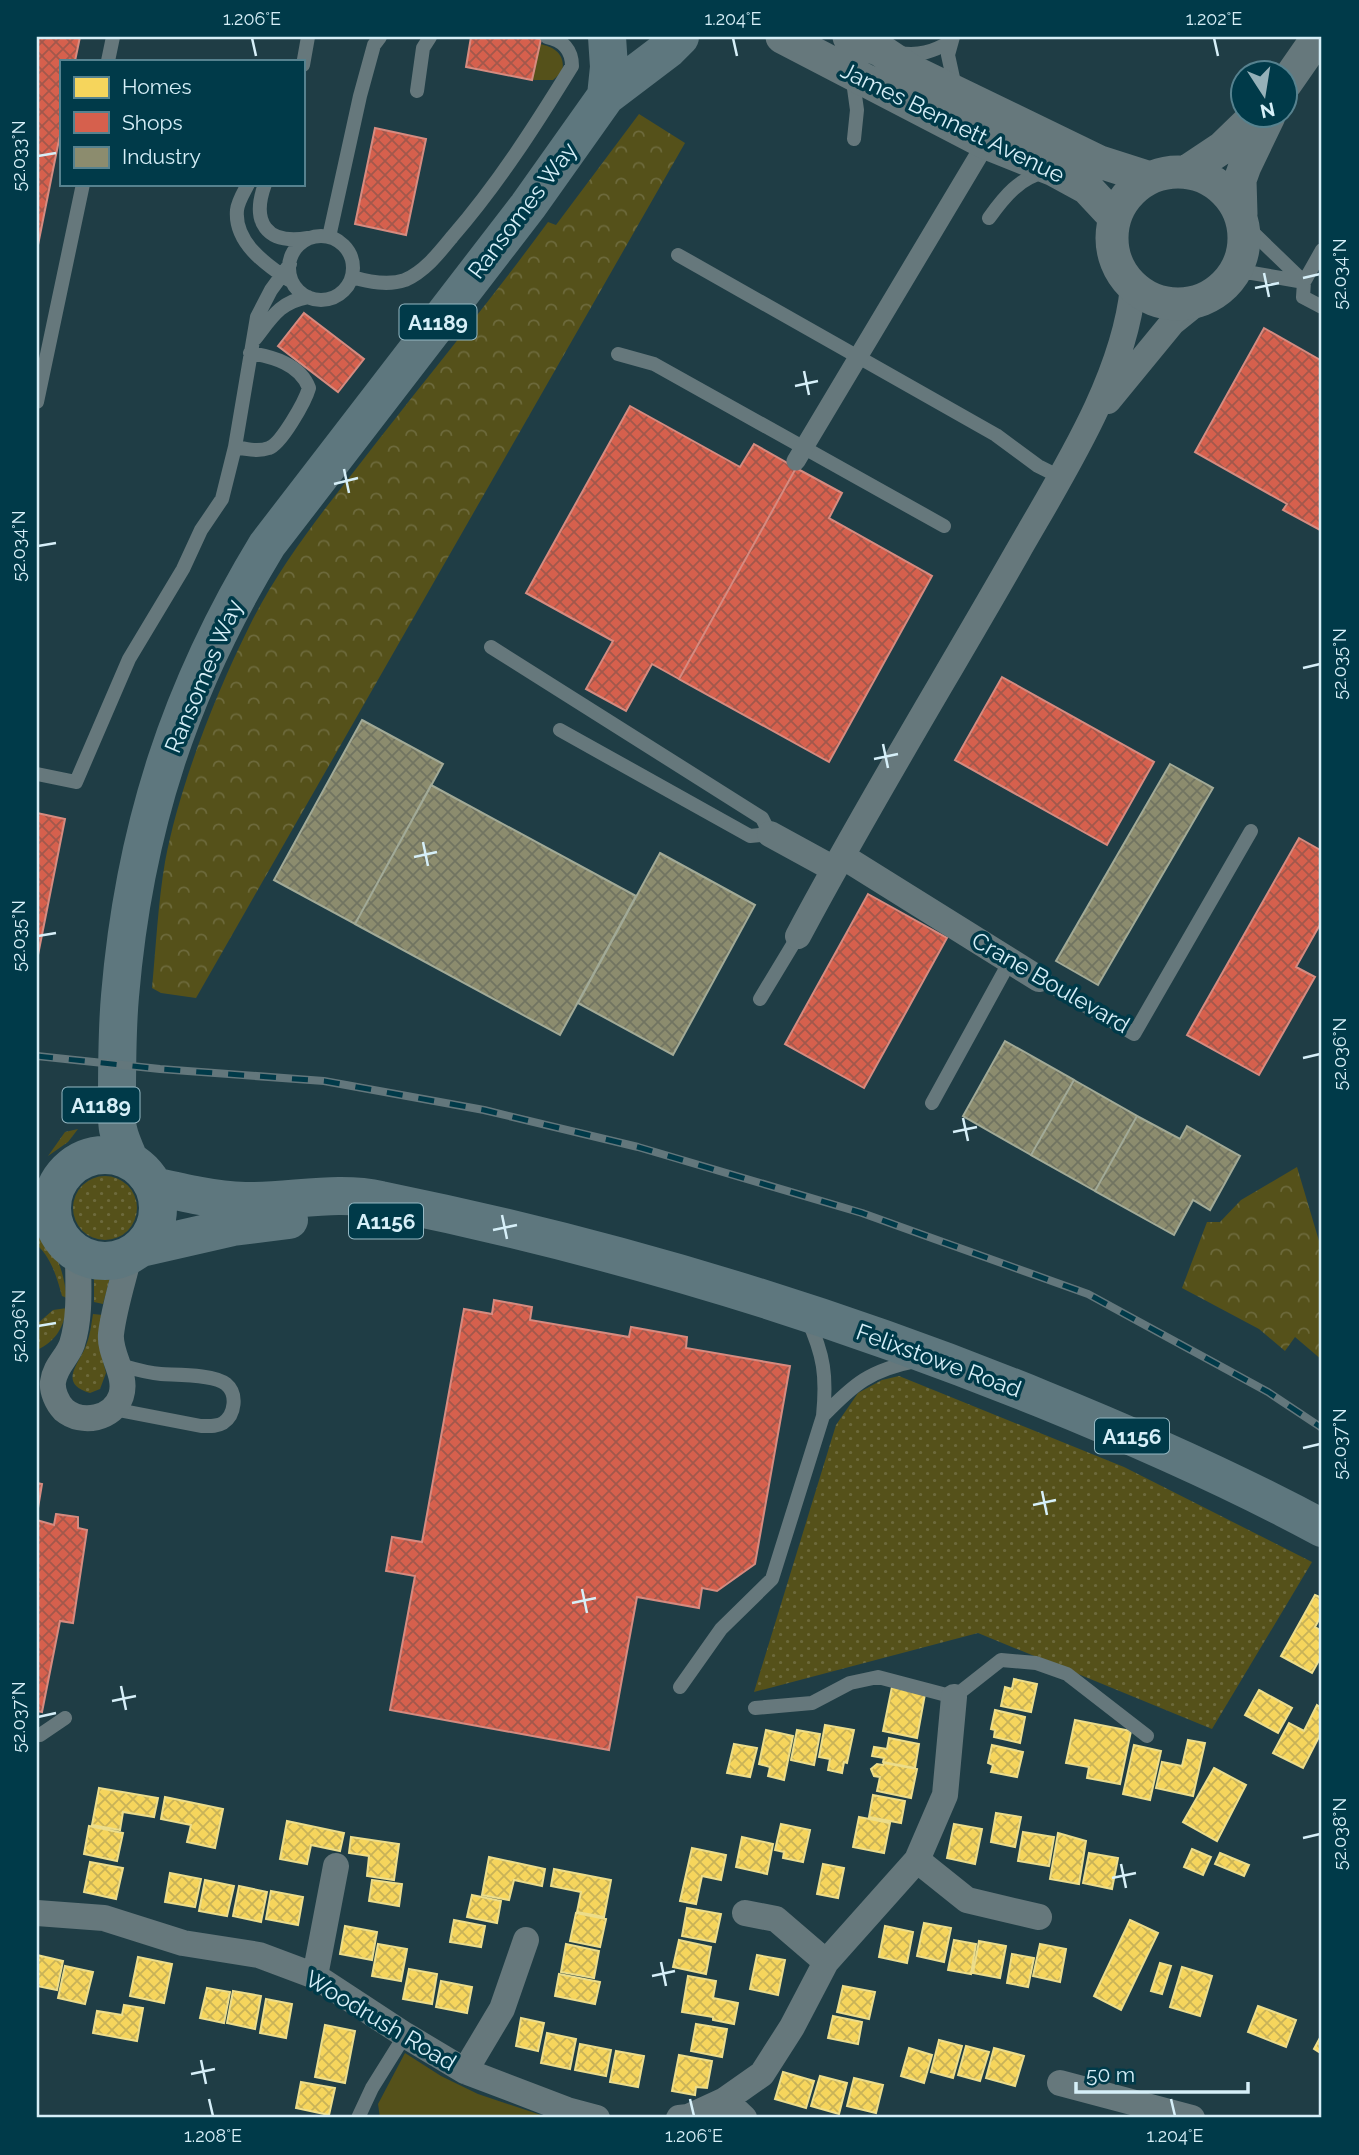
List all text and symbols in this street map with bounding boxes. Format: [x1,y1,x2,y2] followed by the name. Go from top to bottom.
[223,8,281,29] text: 1.206°E
[705,8,761,29] text: 1.204°E
[1186,8,1242,29] text: 1.202°E
[837,56,1069,188] street label: James Bennett Avenue
[60,60,304,186] legend
[1230,60,1300,130] north arrow
[122,74,192,99] text: Homes
[1258,98,1277,123] text: N
[122,110,183,135] text: Shops
[8,120,29,192] text: 52.033°N
[462,136,582,284] street label: Ransomes Way
[122,144,201,169] text: Industry
[1329,238,1350,310] text: 52.034°N
[400,304,476,340] road number: A1189
[8,510,29,582] text: 52.034°N
[159,595,247,757] street label: Ransomes Way
[1329,628,1350,700] text: 52.035°N
[8,900,29,972] text: 52.035°N
[967,926,1135,1038] street label: Crane Boulevard
[1329,1018,1350,1090] text: 52.036°N
[62,1088,140,1122] road number: A1189
[349,1204,423,1238] road number: A1156
[8,1290,29,1362] text: 52.036°N
[853,1318,1025,1402] street label: Felixstowe Road
[1329,1408,1350,1480] text: 52.037°N
[1095,1418,1169,1454] road number: A1156
[8,1681,29,1753] text: 52.037°N
[1329,1798,1350,1870] text: 52.038°N
[301,1964,461,2076] street label: Woodrush Road
[1076,2050,1247,2094] scale bar
[1086,2062,1135,2087] text: 50 m
[184,2125,242,2146] text: 1.208°E
[665,2125,723,2146] text: 1.206°E
[1147,2125,1203,2146] text: 1.204°E

